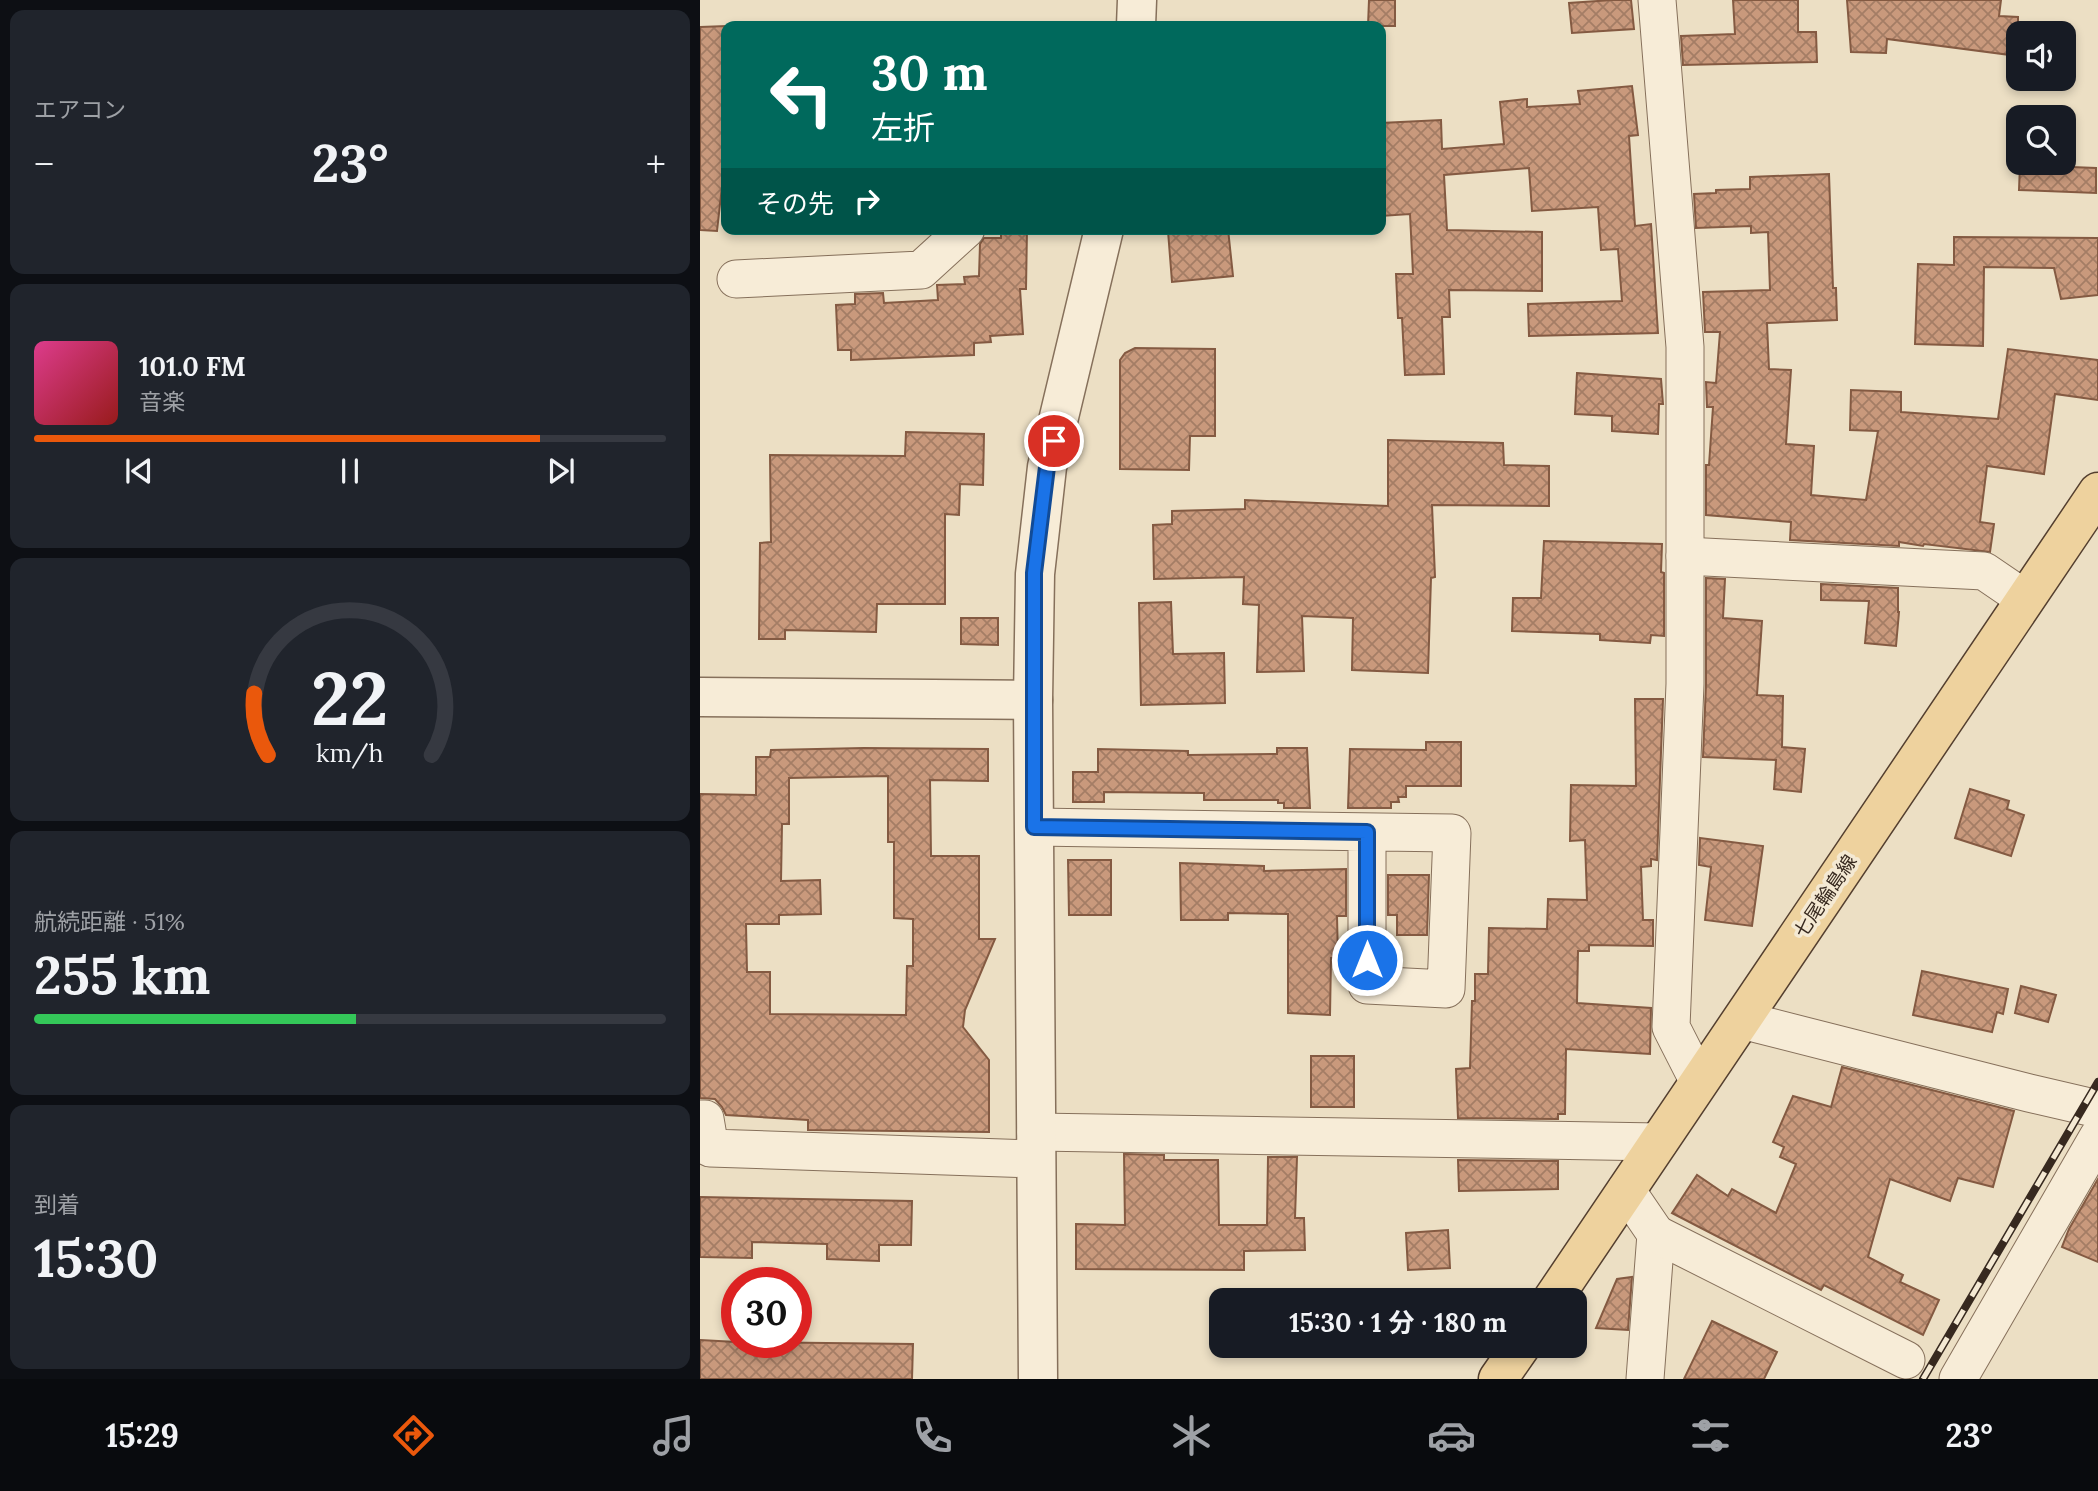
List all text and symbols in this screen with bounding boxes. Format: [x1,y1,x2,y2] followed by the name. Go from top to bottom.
[2006,21,2076,175] map controls
[2006,21,2076,91] button: sound
[871,41,988,103] text: 30 m
[756,49,847,140] icon: left
[34,95,126,124] text: エアコン
[2006,105,2076,175] button: search
[871,107,935,148] text: 左折
[312,130,388,196] text: 23°
[34,140,54,188] text: −
[646,140,666,188] text: +
[848,182,886,220] icon: right
[756,187,834,220] text: その先
[139,350,246,383] text: 101.0 FM
[139,387,185,416] text: 音楽
[1024,411,1084,471] pin
[1035,422,1073,460] icon: arrive
[120,452,158,490] icon: previous
[331,452,369,490] icon: pause
[542,452,580,490] icon: next
[311,653,389,746] text: 22
[316,737,384,769] text: km/h
[1788,850,1862,942] street label: 七尾輪島線
[34,907,185,936] text: 航続距離 · 51%
[1330,923,1404,997] position arrow
[34,942,210,1008] text: 255 km
[34,1190,80,1219] text: 到着
[34,1225,158,1291] text: 15:30
[721,1267,812,1358] speed limit sign: 30
[1289,1306,1507,1339] text: 15:30 · 1 分 · 180 m
[389,1411,438,1460] icon: directions
[649,1411,698,1460] icon: music
[908,1411,957,1460] icon: phone
[1167,1411,1216,1460] icon: climate
[1427,1411,1476,1460] icon: car
[1686,1411,1735,1460] icon: filters
[105,1415,179,1456] text: 15:29
[1946,1415,1993,1456] text: 23°

